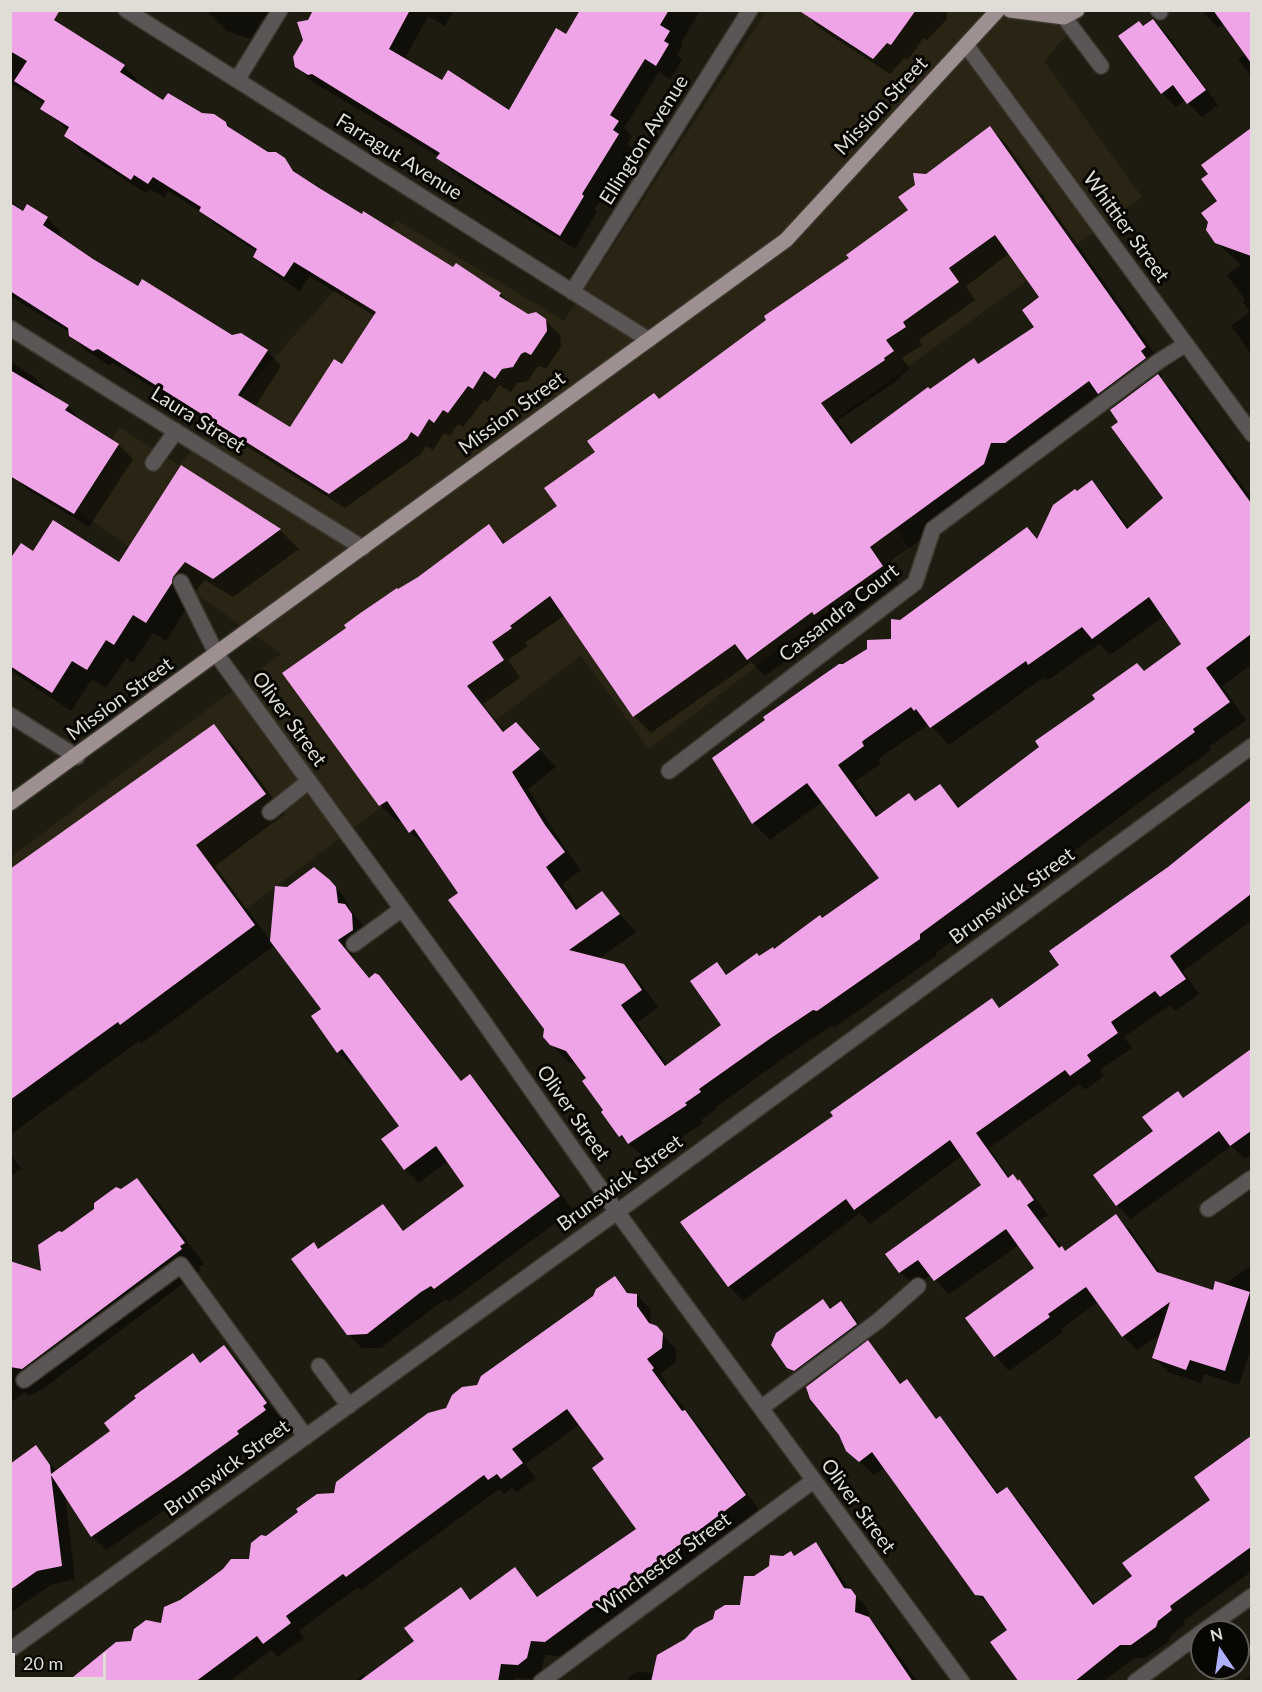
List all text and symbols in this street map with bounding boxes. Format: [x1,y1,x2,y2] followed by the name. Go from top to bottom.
[829,52,933,160] street label: Mission Street
[595,71,693,209] street label: Ellington Avenue
[331,109,467,205] street label: Farragut Avenue
[1078,167,1174,287] street label: Whittier Street
[454,366,570,460] street label: Mission Street
[147,382,249,458] street label: Laura Street
[774,559,904,667] street label: Cassandra Court
[62,652,178,746] street label: Mission Street
[247,667,331,771] street label: Oliver Street
[945,843,1079,949] street label: Brunswick Street
[531,1061,615,1165] street label: Oliver Street
[553,1130,687,1236] street label: Brunswick Street
[160,1415,294,1521] street label: Brunswick Street
[816,1454,900,1558] street label: Oliver Street
[593,1507,735,1621] street label: Winchester Street
[1190,1620,1250,1680] north arrow
[1208,1623,1224,1645] text: N
[15,1641,110,1679] scale bar
[23,1652,63,1674] text: 20 m

